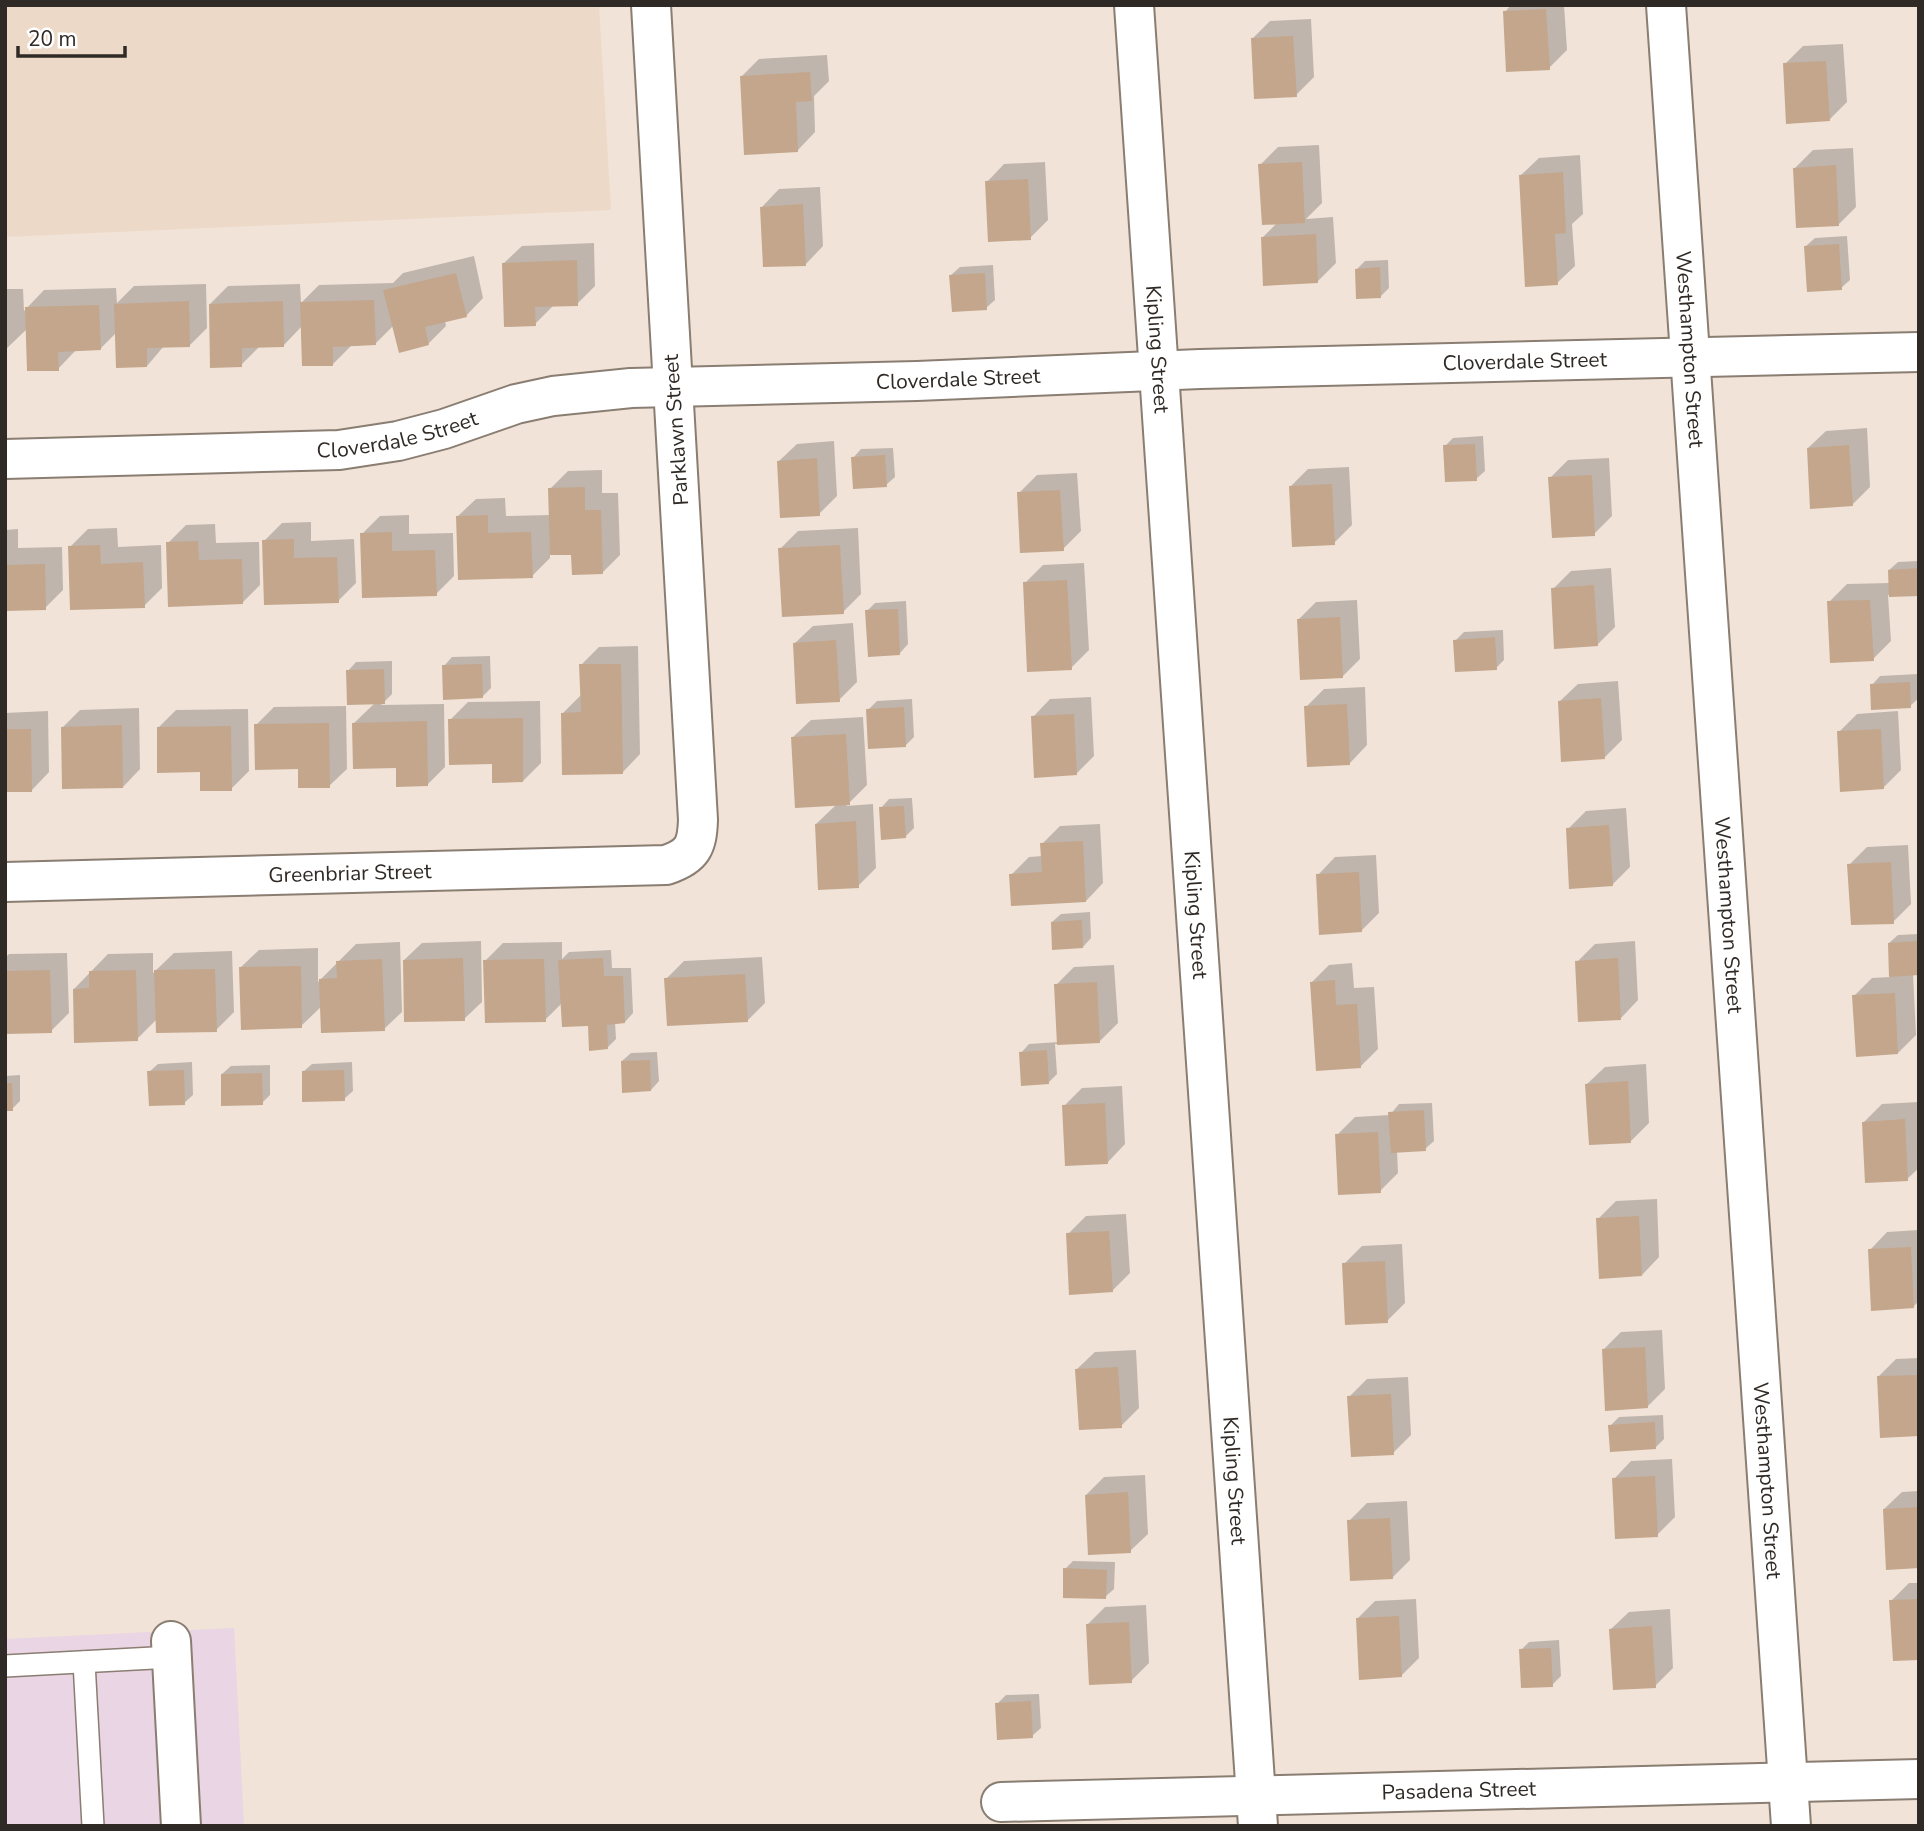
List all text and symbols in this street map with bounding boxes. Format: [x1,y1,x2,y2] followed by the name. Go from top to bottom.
[18,14,124,58] scale bar
[28,25,77,53] text: 20 m
[1669,250,1710,449] street label: Westhampton Street
[1139,284,1176,415] street label: Kipling Street
[1442,345,1608,377] street label: Cloverdale Street
[657,353,695,507] street label: Parklawn Street
[876,362,1041,396] street label: Cloverdale Street
[316,404,482,465] street label: Cloverdale Street
[1708,815,1749,1015] street label: Westhampton Street
[1178,850,1214,981] street label: Kipling Street
[268,857,432,889] street label: Greenbriar Street
[1747,1381,1788,1581] street label: Westhampton Street
[1216,1416,1253,1546] street label: Kipling Street
[1381,1775,1537,1806] street label: Pasadena Street

